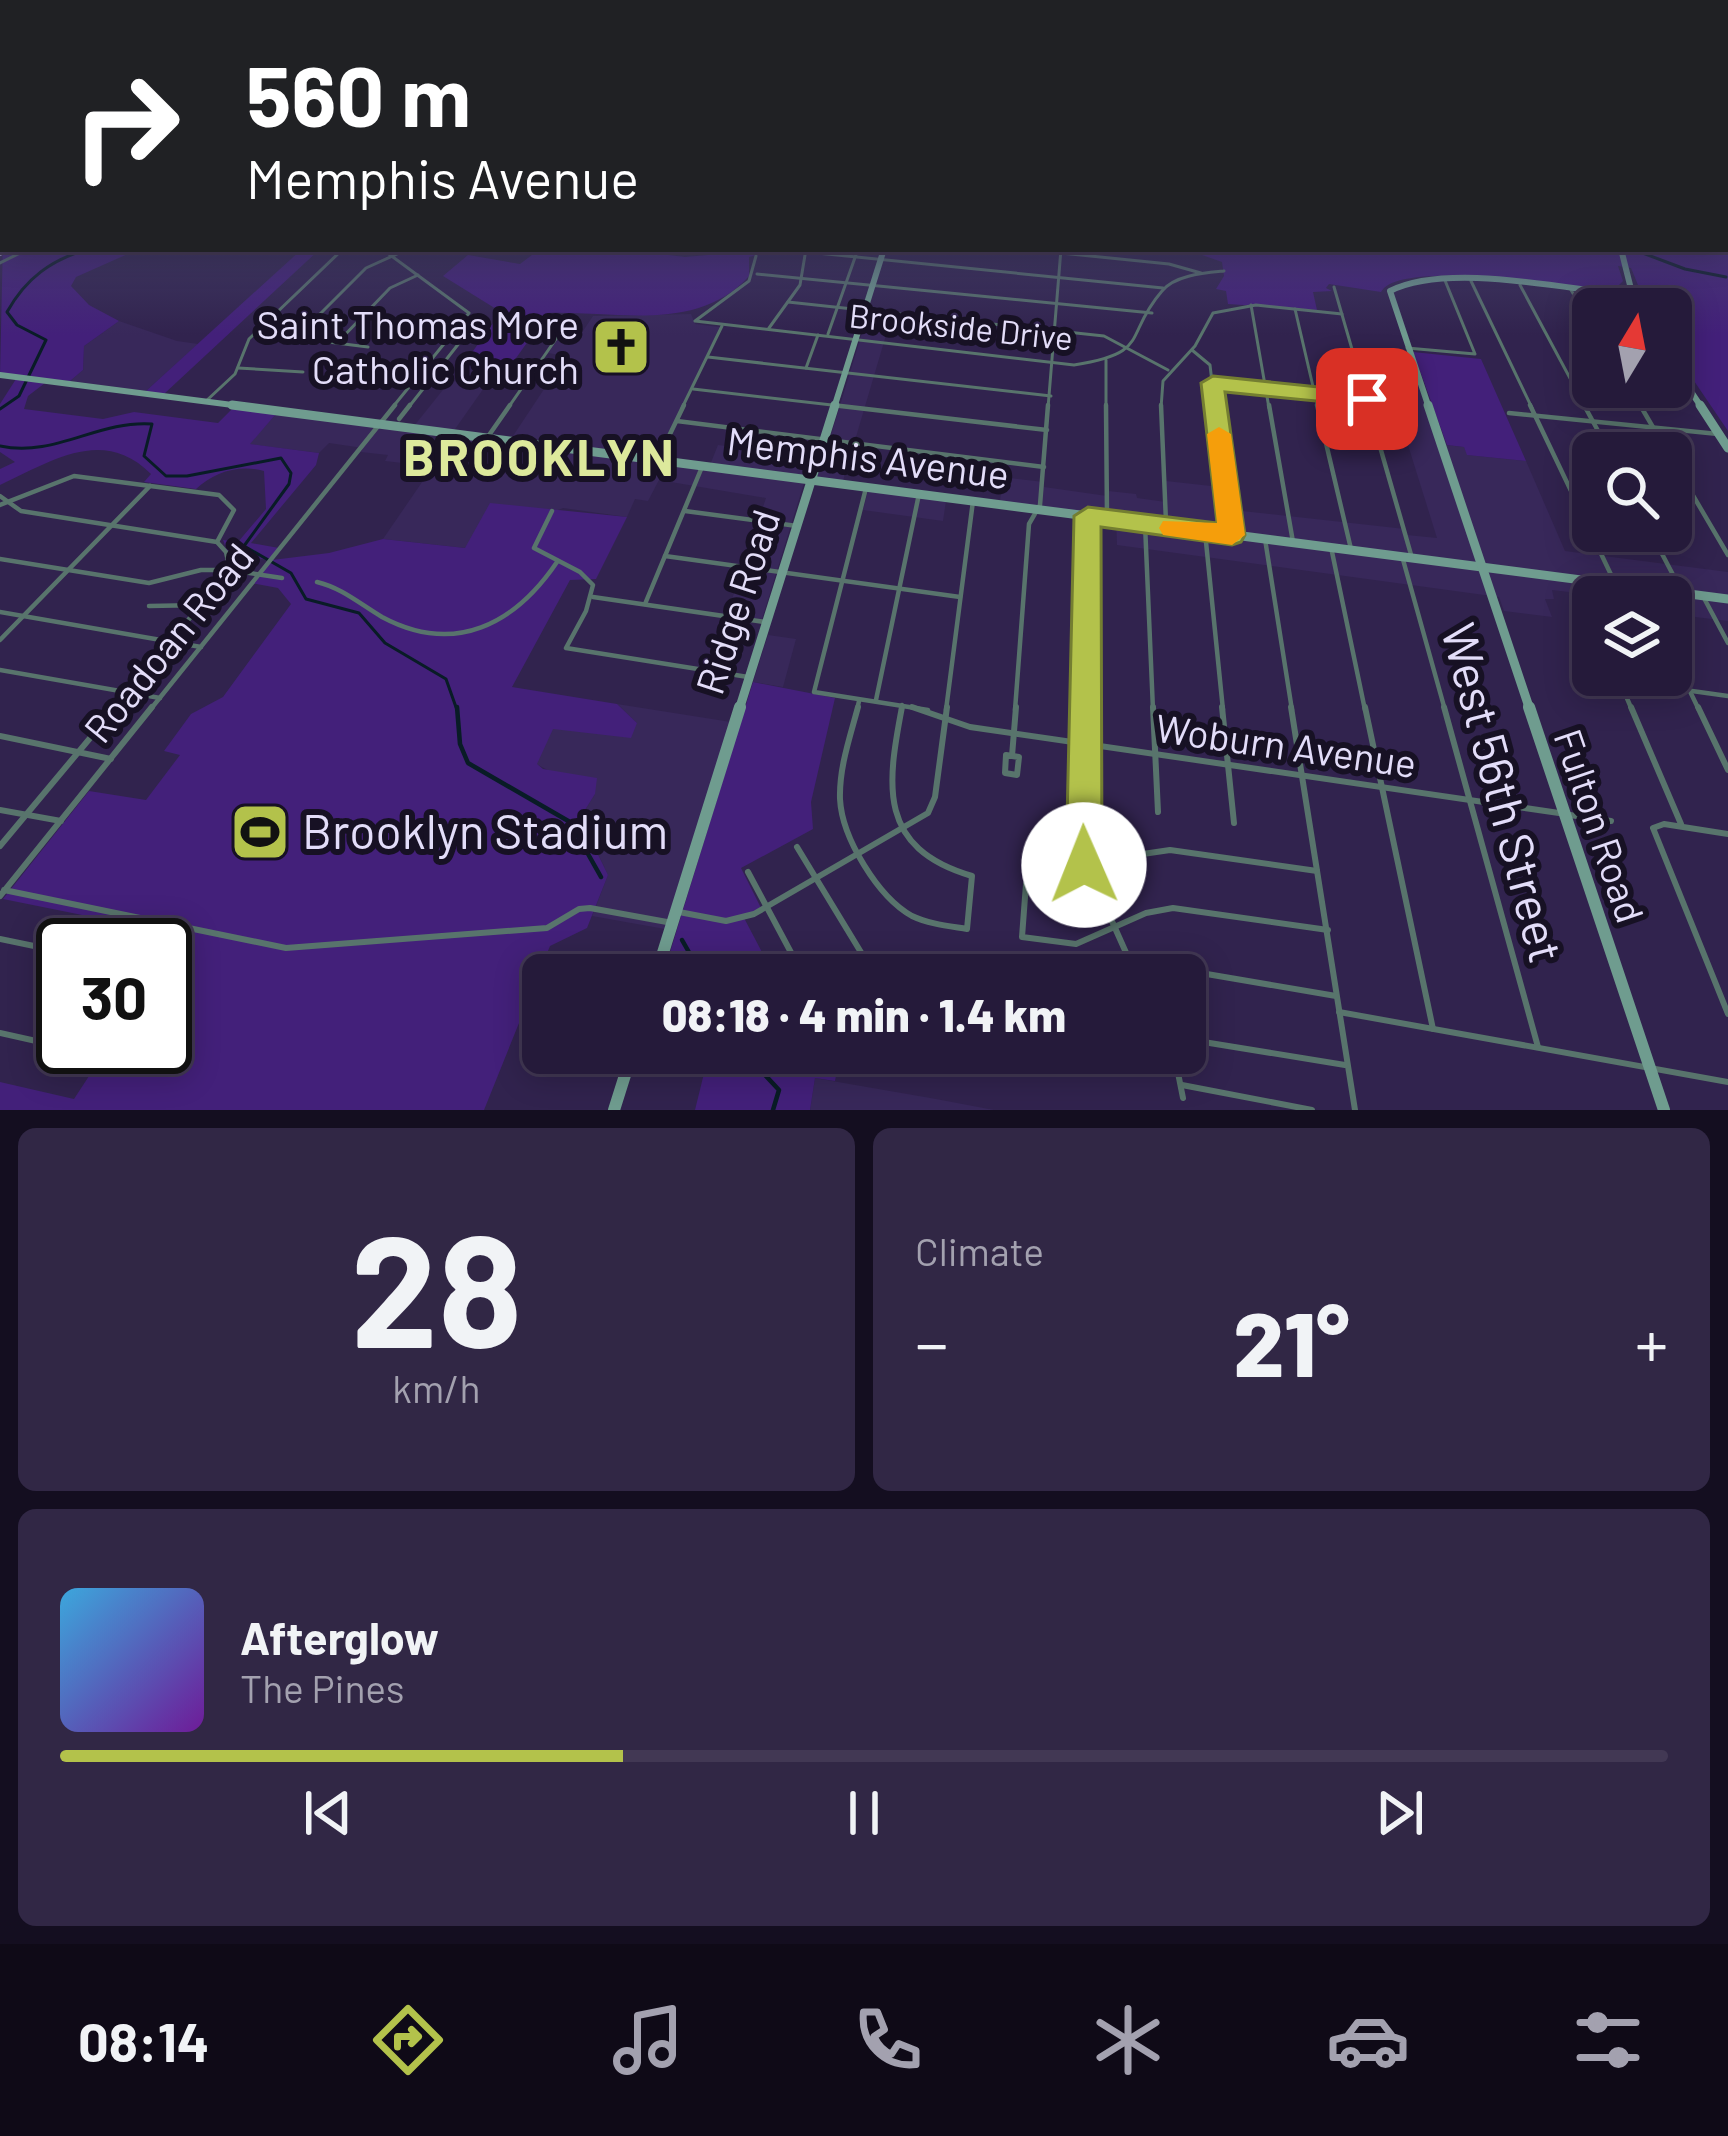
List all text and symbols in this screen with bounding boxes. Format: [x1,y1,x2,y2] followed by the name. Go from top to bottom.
[246,43,471,144] text: 560 m
[48,48,204,204] icon: right
[246,145,639,210] text: Memphis Avenue
[1572,288,1692,408] north arrow
[1572,288,1692,696] map controls
[847,294,1075,358] street label: Brookside Drive
[257,300,579,392] place label: Saint Thomas More Catholic Church
[590,316,652,378] church icon: Saint Thomas More Catholic Church
[1316,348,1418,450] pin
[1334,366,1400,432] icon: arrive
[724,416,1012,497] street label: Memphis Avenue
[403,425,677,486] district label: BROOKLYN
[1572,432,1692,552] button: search
[685,504,788,700] street label: Ridge Road
[73,533,262,751] street label: Roadoan Road
[1572,576,1692,696] button: layers
[1431,617,1577,968] street label: West 56th Street
[1153,703,1420,786] street label: Woburn Avenue
[1545,723,1655,928] street label: Fulton Road
[229,801,291,863] sports icon: Brooklyn Stadium
[302,801,668,859] place label: Brooklyn Stadium
[1021,802,1147,928] position arrow
[36,918,192,1074] speed limit sign: 30
[662,987,1066,1041] text: 08:18 · 4 min · 1.4 km
[351,1192,522,1379] text: 28
[915,1227,1044,1274] text: Climate
[1233,1287,1350,1395] text: 21°
[915,1302,948,1381] text: −
[1635,1302,1668,1381] text: +
[392,1364,481,1411] text: km/h
[240,1610,439,1664] text: Afterglow
[240,1664,405,1711] text: The Pines
[295,1780,361,1846] icon: previous
[831,1780,897,1846] icon: pause
[1367,1780,1433,1846] icon: next
[366,1998,450,2082] icon: directions
[606,1998,690,2082] icon: music
[846,1998,930,2082] icon: phone
[1086,1998,1170,2082] icon: climate
[1326,1998,1410,2082] icon: car
[1566,1998,1650,2082] icon: filters
[78,2008,209,2073] text: 08:14

